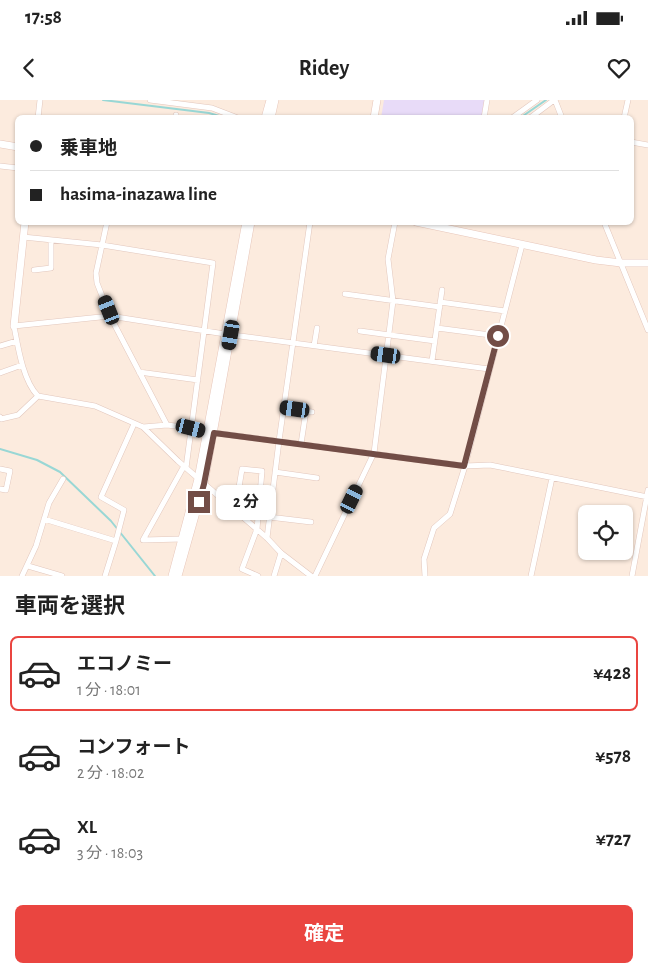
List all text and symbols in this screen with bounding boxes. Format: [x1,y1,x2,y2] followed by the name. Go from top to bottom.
[25,8,62,27] text: 17:58
[15,54,43,82] icon: back
[605,54,633,82] icon: heart
[299,57,349,79] text: Ridey
[60,139,117,158] text: 乗車地
[60,185,217,204] text: hasima-inazawa line
[96,293,121,327] car
[221,319,240,351] car
[487,325,509,347] route start
[370,345,401,365] car
[279,399,310,419] car
[174,417,207,439] car
[338,482,365,516] car
[216,484,276,520] callout: 2 分
[188,491,210,513] route end
[233,494,259,510] text: 2 分
[578,505,633,560] map controls
[578,505,633,560] button: locate
[15,595,125,617] text: 車両を選択
[17,651,62,696] icon: car
[77,655,172,674] text: エコノミー
[593,664,631,683] text: ¥428
[77,682,141,698] text: 1 分 · 18:01
[17,734,62,779] icon: car
[77,738,190,757] text: コンフォート
[595,747,631,766] text: ¥578
[77,765,144,781] text: 2 分 · 18:02
[17,817,62,862] icon: car
[77,818,97,837] text: XL
[596,830,631,849] text: ¥727
[77,845,143,861] text: 3 分 · 18:03
[15,905,633,963] button: 確定

